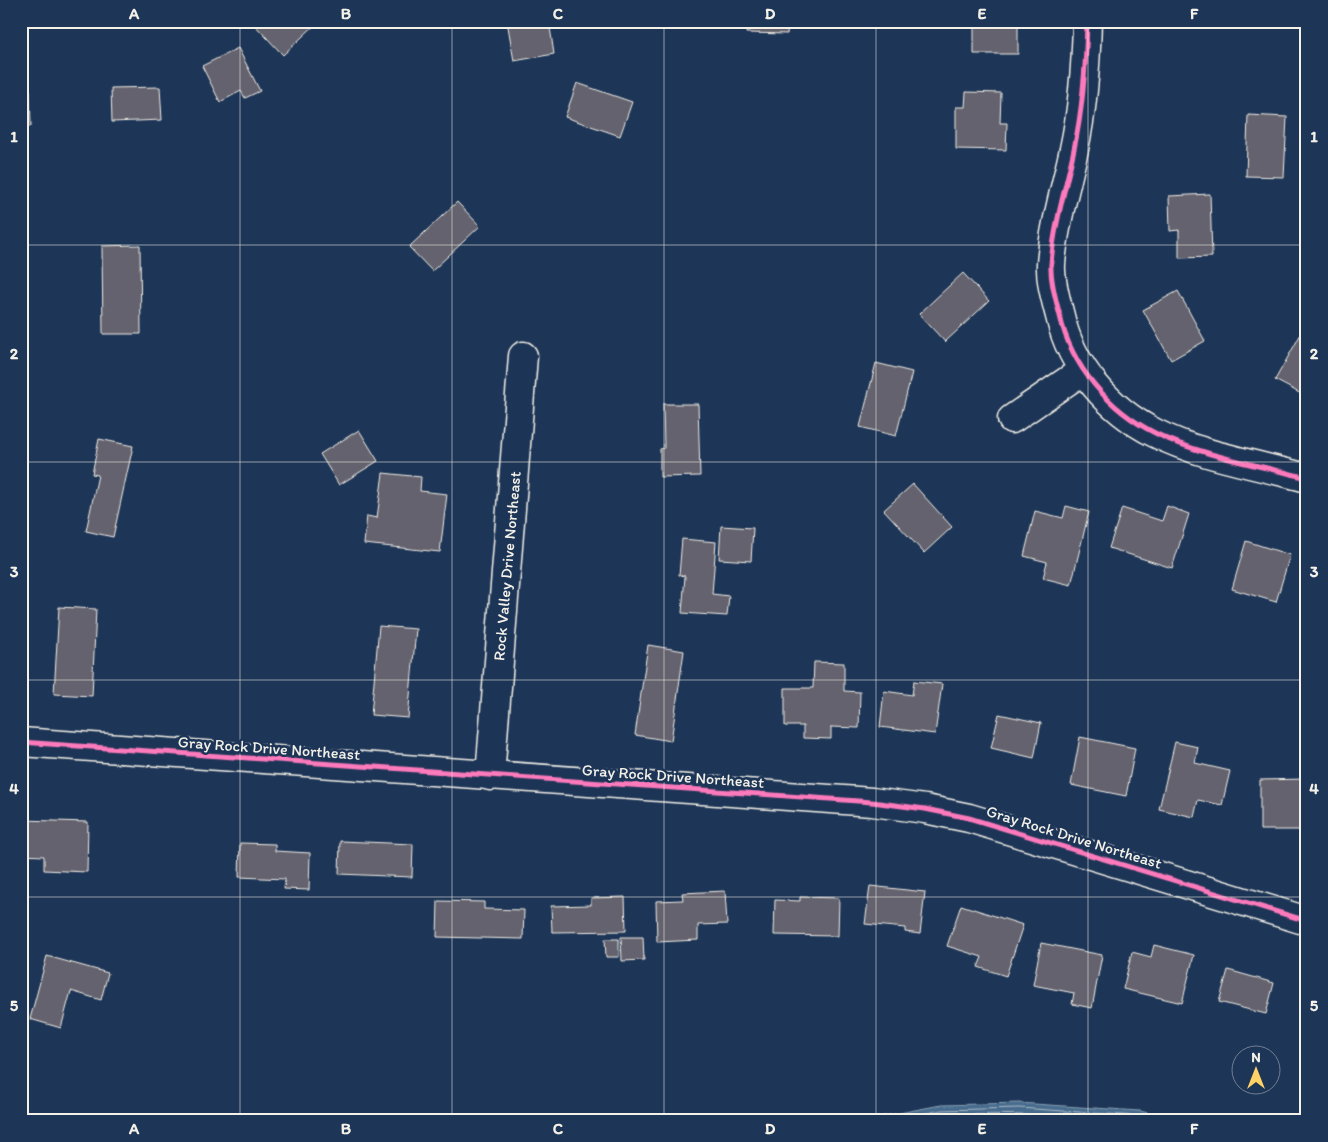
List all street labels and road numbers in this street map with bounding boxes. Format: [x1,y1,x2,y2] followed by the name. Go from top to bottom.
[489,470,525,662] street label: Rock Valley Drive Northeast
[177,732,361,764] street label: Gray Rock Drive Northeast
[581,760,765,792] street label: Gray Rock Drive Northeast
[984,801,1164,873] street label: Gray Rock Drive Northeast

